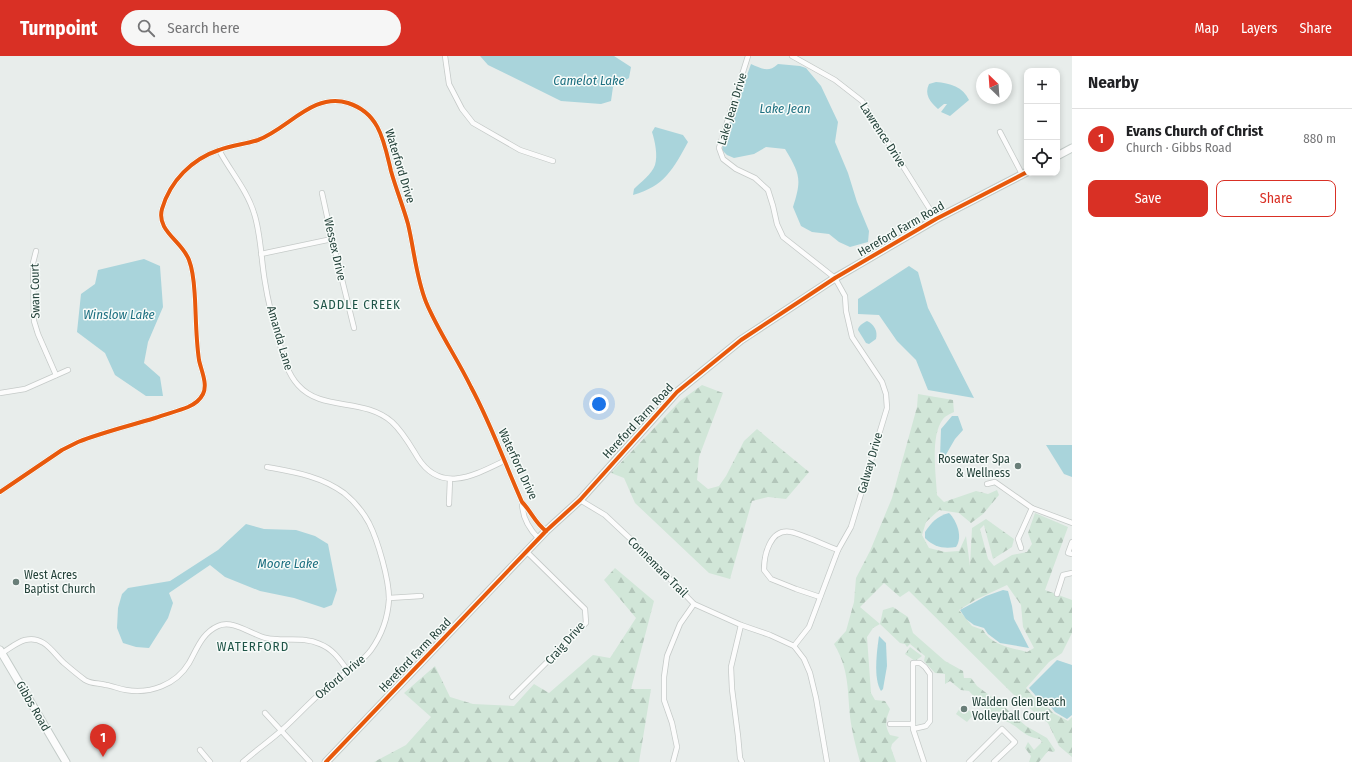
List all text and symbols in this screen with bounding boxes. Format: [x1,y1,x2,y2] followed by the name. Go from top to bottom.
[121,10,401,46] search box
[20,17,97,40] text: Turnpoint
[135,17,157,39] icon: search
[167,19,240,37] text: Search here
[1195,20,1219,37] text: Map
[1241,20,1277,37] text: Layers
[1299,20,1332,37] text: Share
[976,68,1012,104] north arrow
[1024,68,1060,176] map controls
[1024,68,1060,104] button: +
[714,71,750,147] street label: Lake Jean Drive
[1088,72,1139,93] text: Nearby
[553,73,625,88] water label: Camelot Lake
[857,100,909,170] street label: Lawrence Drive
[760,101,811,116] water label: Lake Jean
[1024,104,1060,140] button: −
[1126,122,1263,140] text: Evans Church of Christ
[382,127,418,205] street label: Waterford Drive
[1098,131,1104,146] text: 1
[1303,131,1336,146] text: 880 m
[1024,140,1060,176] button: locate
[1126,140,1232,155] text: Church · Gibbs Road
[1088,180,1208,217] button: Save
[1216,180,1336,217] button: Share
[855,199,947,259] street label: Hereford Farm Road
[321,216,349,282] street label: Wessex Drive
[28,263,42,319] street label: Swan Court
[313,297,401,312] district label: SADDLE CREEK
[264,304,296,372] street label: Amanda Lane
[83,307,155,322] water label: Winslow Lake
[600,381,676,461] street label: Hereford Farm Road
[589,394,609,414] your location
[495,426,541,502] street label: Waterford Drive
[855,431,885,495] street label: Galway Drive
[938,452,1010,480] place label: Rosewater Spa & Wellness
[1013,461,1023,471] marker: Rosewater Spa & Wellness
[625,534,691,600] street label: Connemara Trail
[258,556,318,571] water label: Moore Lake
[24,568,96,596] place label: West Acres Baptist Church
[11,577,21,587] marker: West Acres Baptist Church
[376,615,454,695] street label: Hereford Farm Road
[542,619,588,667] street label: Craig Drive
[217,639,289,654] district label: WATERFORD
[312,652,368,702] street label: Oxford Drive
[13,678,53,734] street label: Gibbs Road
[972,695,1066,723] place label: Walden Glen Beach Volleyball Court
[959,704,969,714] marker: Walden Glen Beach Volleyball Court
[90,724,116,757] pin: 1

